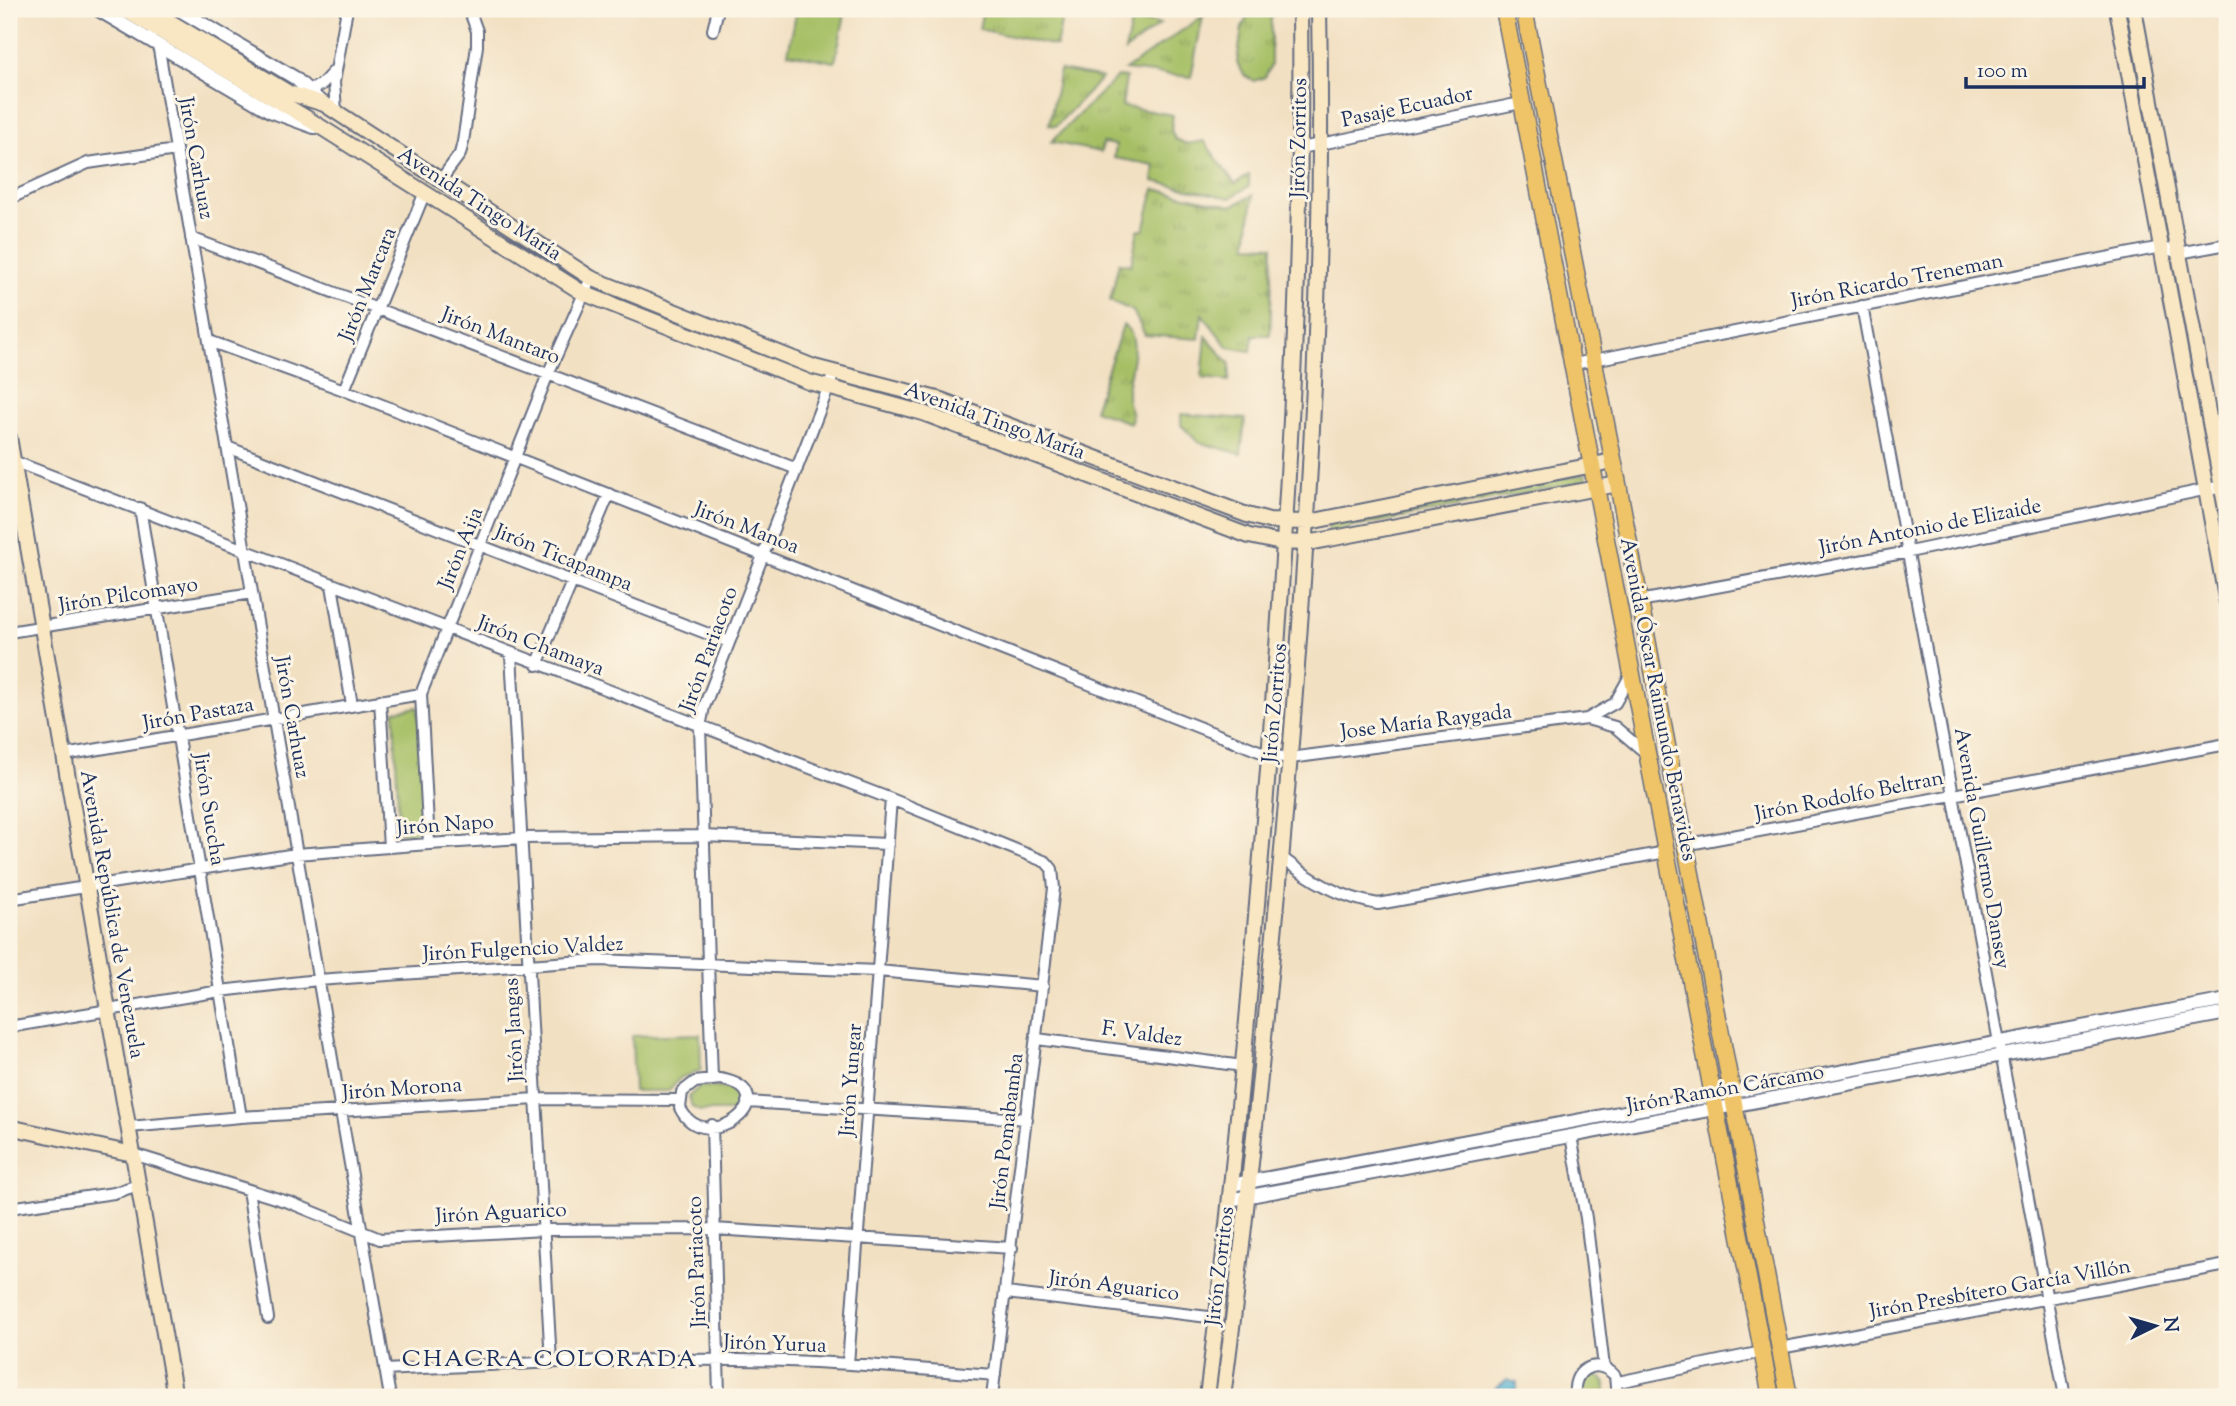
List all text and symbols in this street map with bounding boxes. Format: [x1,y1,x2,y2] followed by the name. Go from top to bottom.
[1966,46,2145,90] scale bar
[1977,57,2028,87] text: 100 m
[1284,78,1316,199] street label: Jirón Zorritos
[1339,79,1476,137] street label: Pasaje Ecuador
[169,94,221,222] street label: Jirón Carhuaz
[391,140,567,269] street label: Avenida Tingo María
[332,223,406,347] street label: Jirón Marcara
[1788,247,2006,317] street label: Jirón Ricardo Treneman
[435,300,564,373] street label: Jirón Mantaro
[900,375,1089,469] street label: Avenida Tingo María
[1816,492,2044,564] street label: Jirón Antonio de Elizaide
[688,495,804,563] street label: Jirón Manoa
[431,503,492,595] street label: Jirón Aija
[489,517,637,600] street label: Jirón Ticapampa
[1611,535,1703,864] street label: Avenida Óscar Raimundo Benavides
[56,570,200,622] street label: Jirón Pilcomayo
[673,583,747,718] street label: Jirón Pariacoto
[471,608,609,685] street label: Jirón Chamaya
[1256,642,1296,765] street label: Jirón Zorritos
[265,653,317,781] street label: Jirón Carhuaz
[140,690,256,740] street label: Jirón Pastaza
[1338,698,1514,749] street label: Jose María Raygada
[1945,725,2017,972] street label: Avenida Guillermo Dansey
[184,750,232,868] street label: Jirón Succha
[1752,764,1946,830] street label: Jirón Rodolfo Beltran
[71,768,151,1061] street label: Avenida República de Venezuela
[394,808,495,844] street label: Jirón Napo
[421,930,624,970] street label: Jirón Fulgencio Valdez
[497,977,533,1084] street label: Jirón Jangas
[1100,1014,1184,1055] street label: F. Valdez
[833,1022,871,1139] street label: Jirón Yungar
[983,1051,1032,1212] street label: Jirón Pomabamba
[1623,1058,1827,1122] street label: Jirón Ramón Cárcamo
[340,1071,463,1109] street label: Jirón Morona
[681,1195,715,1329] street label: Jirón Pariacoto
[434,1196,567,1232] street label: Jirón Aguarico
[1199,1205,1243,1329] street label: Jirón Zorritos
[1866,1252,2133,1328] street label: Jirón Presbítero García Villón
[1046,1264,1181,1310] street label: Jirón Aguarico
[2120,1290,2190,1360] north arrow
[2155,1316,2184,1333] text: N
[722,1328,827,1362] street label: Jirón Yurua
[402,1343,698,1377] district label: CHACRA COLORADA

